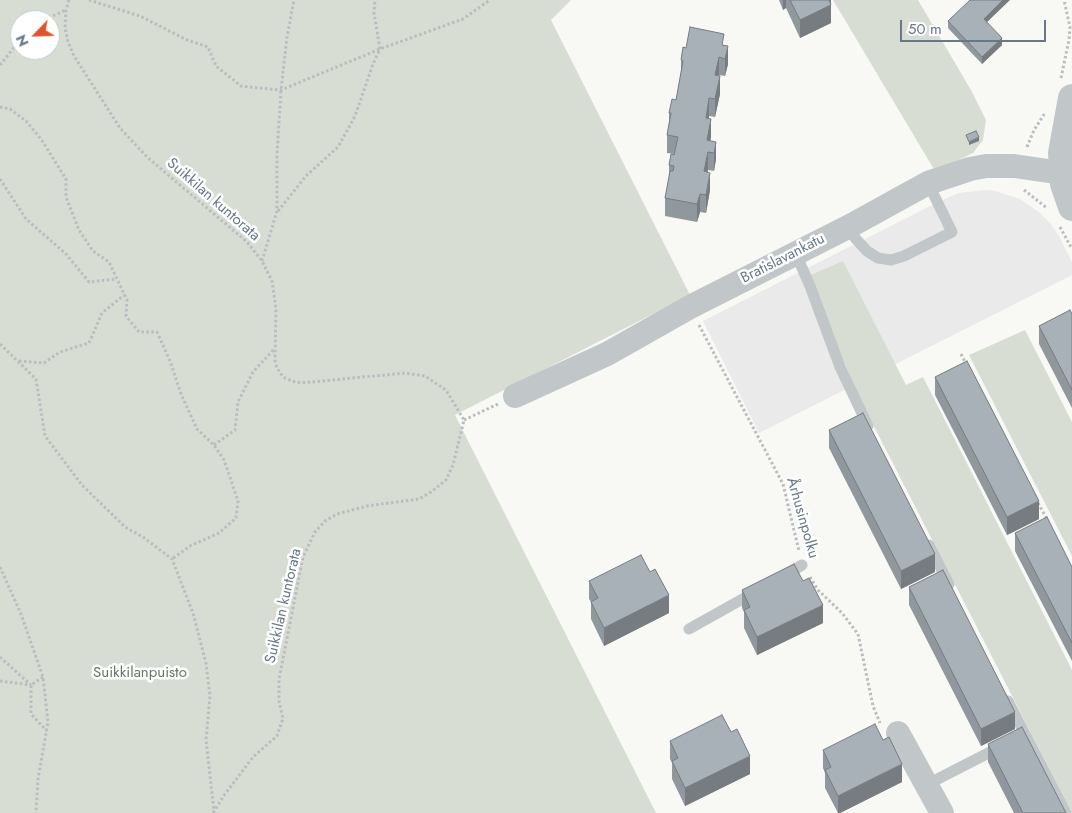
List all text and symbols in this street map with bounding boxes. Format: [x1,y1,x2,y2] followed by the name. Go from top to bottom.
[10,10,60,60] north arrow
[902,10,1048,42] scale bar
[908,18,942,40] text: 50 m
[11,32,34,50] text: N
[163,155,263,245] street label: Suikkilan kuntorata
[738,230,828,288] street label: Bratislavankatu
[782,476,822,560] street label: Århusinpolku
[262,547,306,665] street label: Suikkilan kuntorata
[93,664,187,682] park label: Suikkilanpuisto

